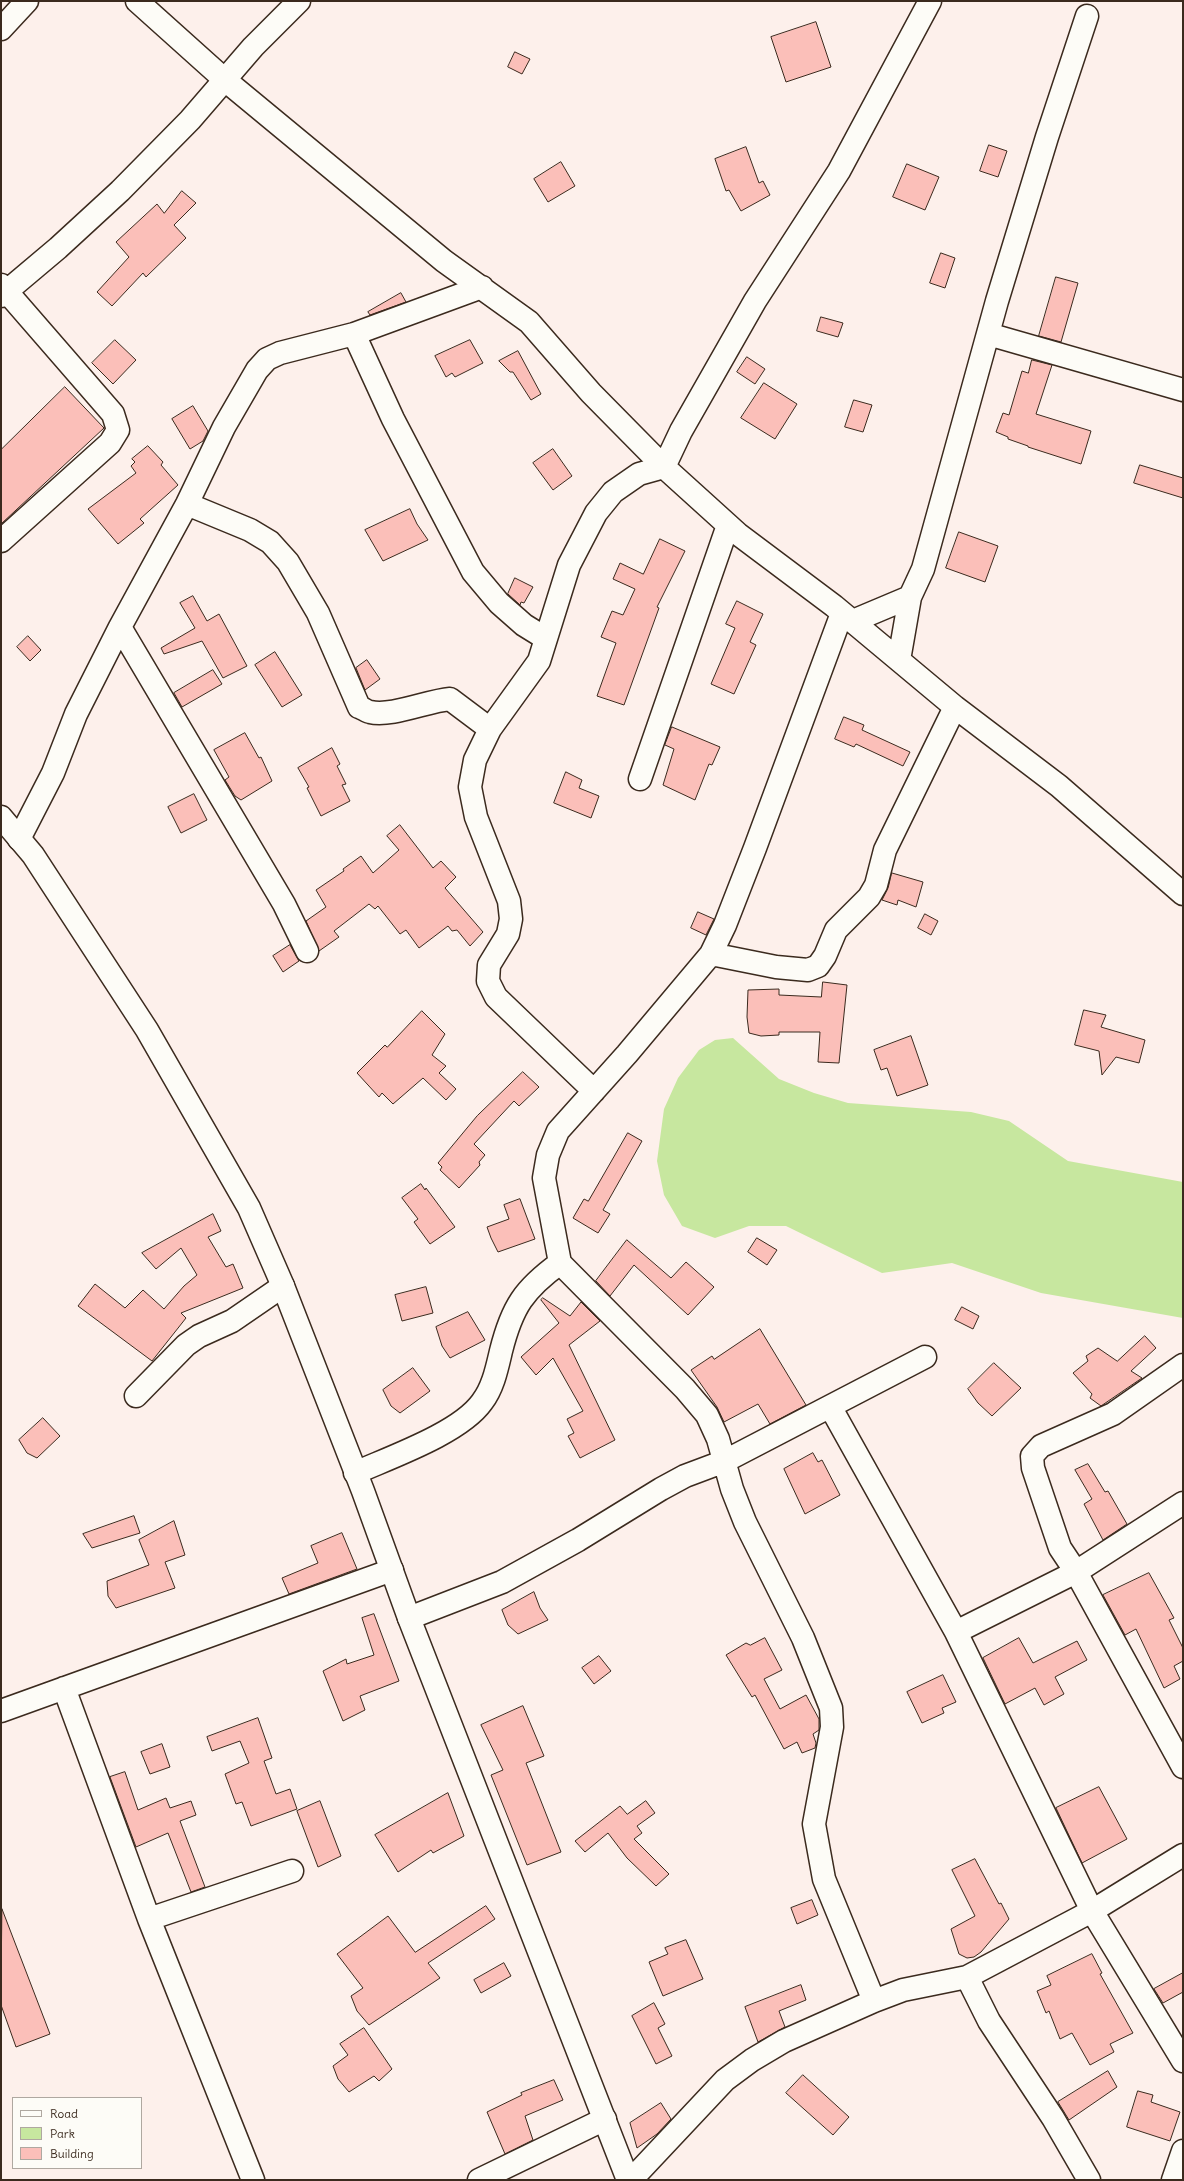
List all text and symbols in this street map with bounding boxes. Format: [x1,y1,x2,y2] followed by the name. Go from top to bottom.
[12,2097,142,2169] legend
[50,2106,78,2121] text: Road
[50,2126,75,2141] text: Park
[50,2146,94,2161] text: Building

